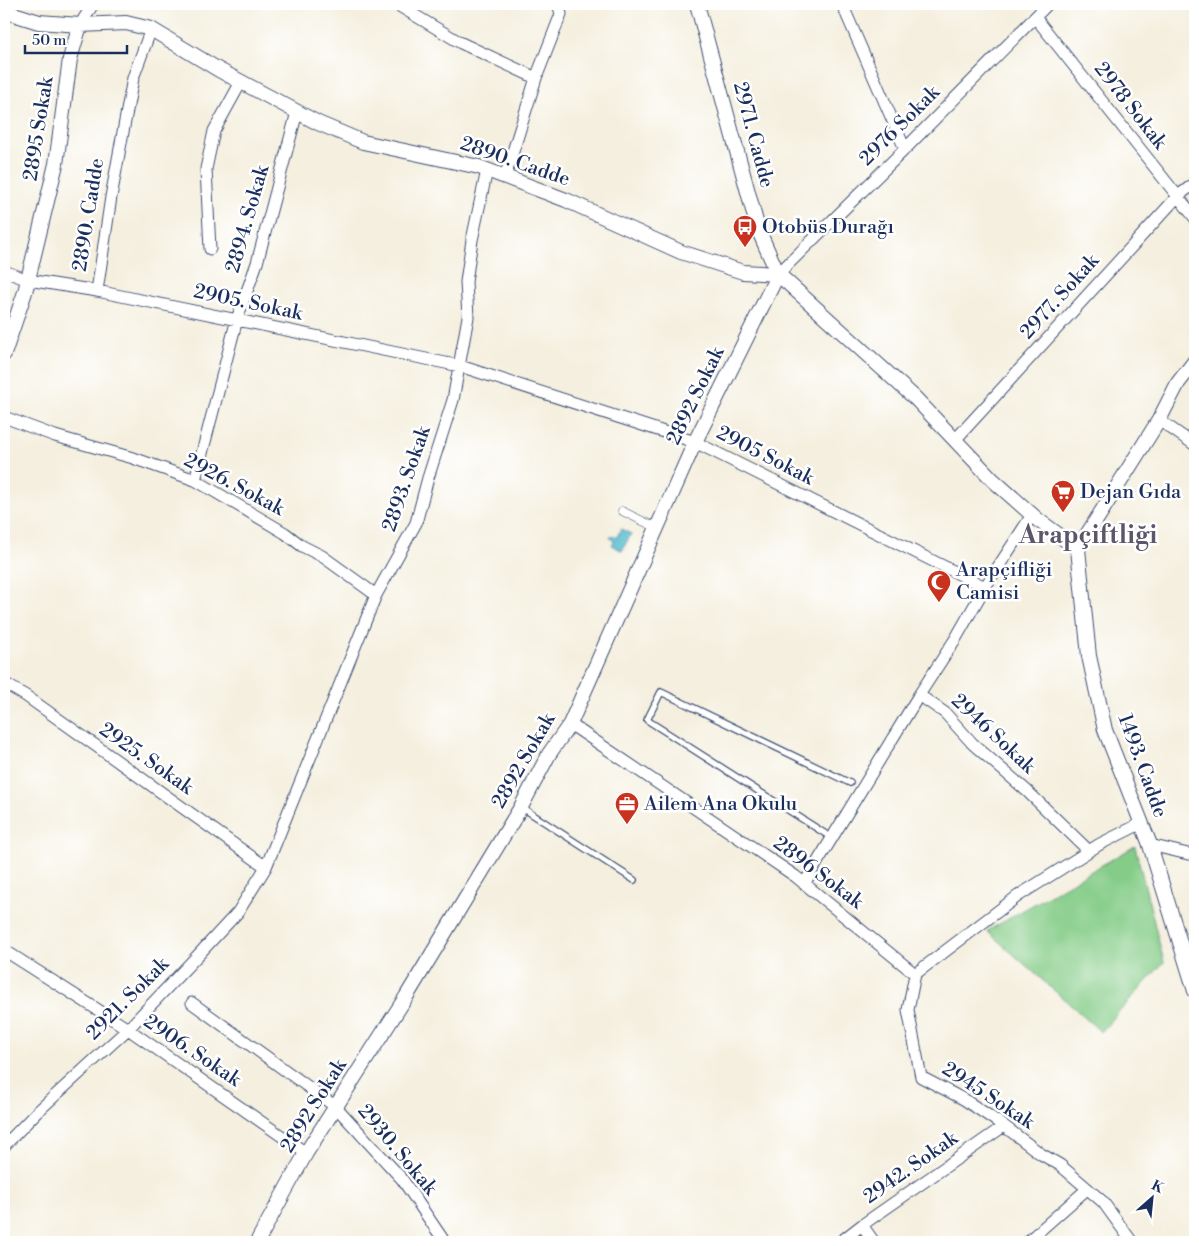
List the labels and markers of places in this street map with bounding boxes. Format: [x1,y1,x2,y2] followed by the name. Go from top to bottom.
[732,214,758,248] bus stop icon: Otobüs Durağı
[762,215,894,240] place label: Otobüs Durağı
[1050,479,1076,513] supermarket icon: Dejan Gıda
[1080,480,1182,505] place label: Dejan Gıda
[955,558,1053,606] place label: Arapçifliği Camisi
[926,569,952,603] mosque icon: Arapçifliği Camisi
[614,791,640,825] office icon: Ailem Ana Okulu
[643,792,798,817] place label: Ailem Ana Okulu

